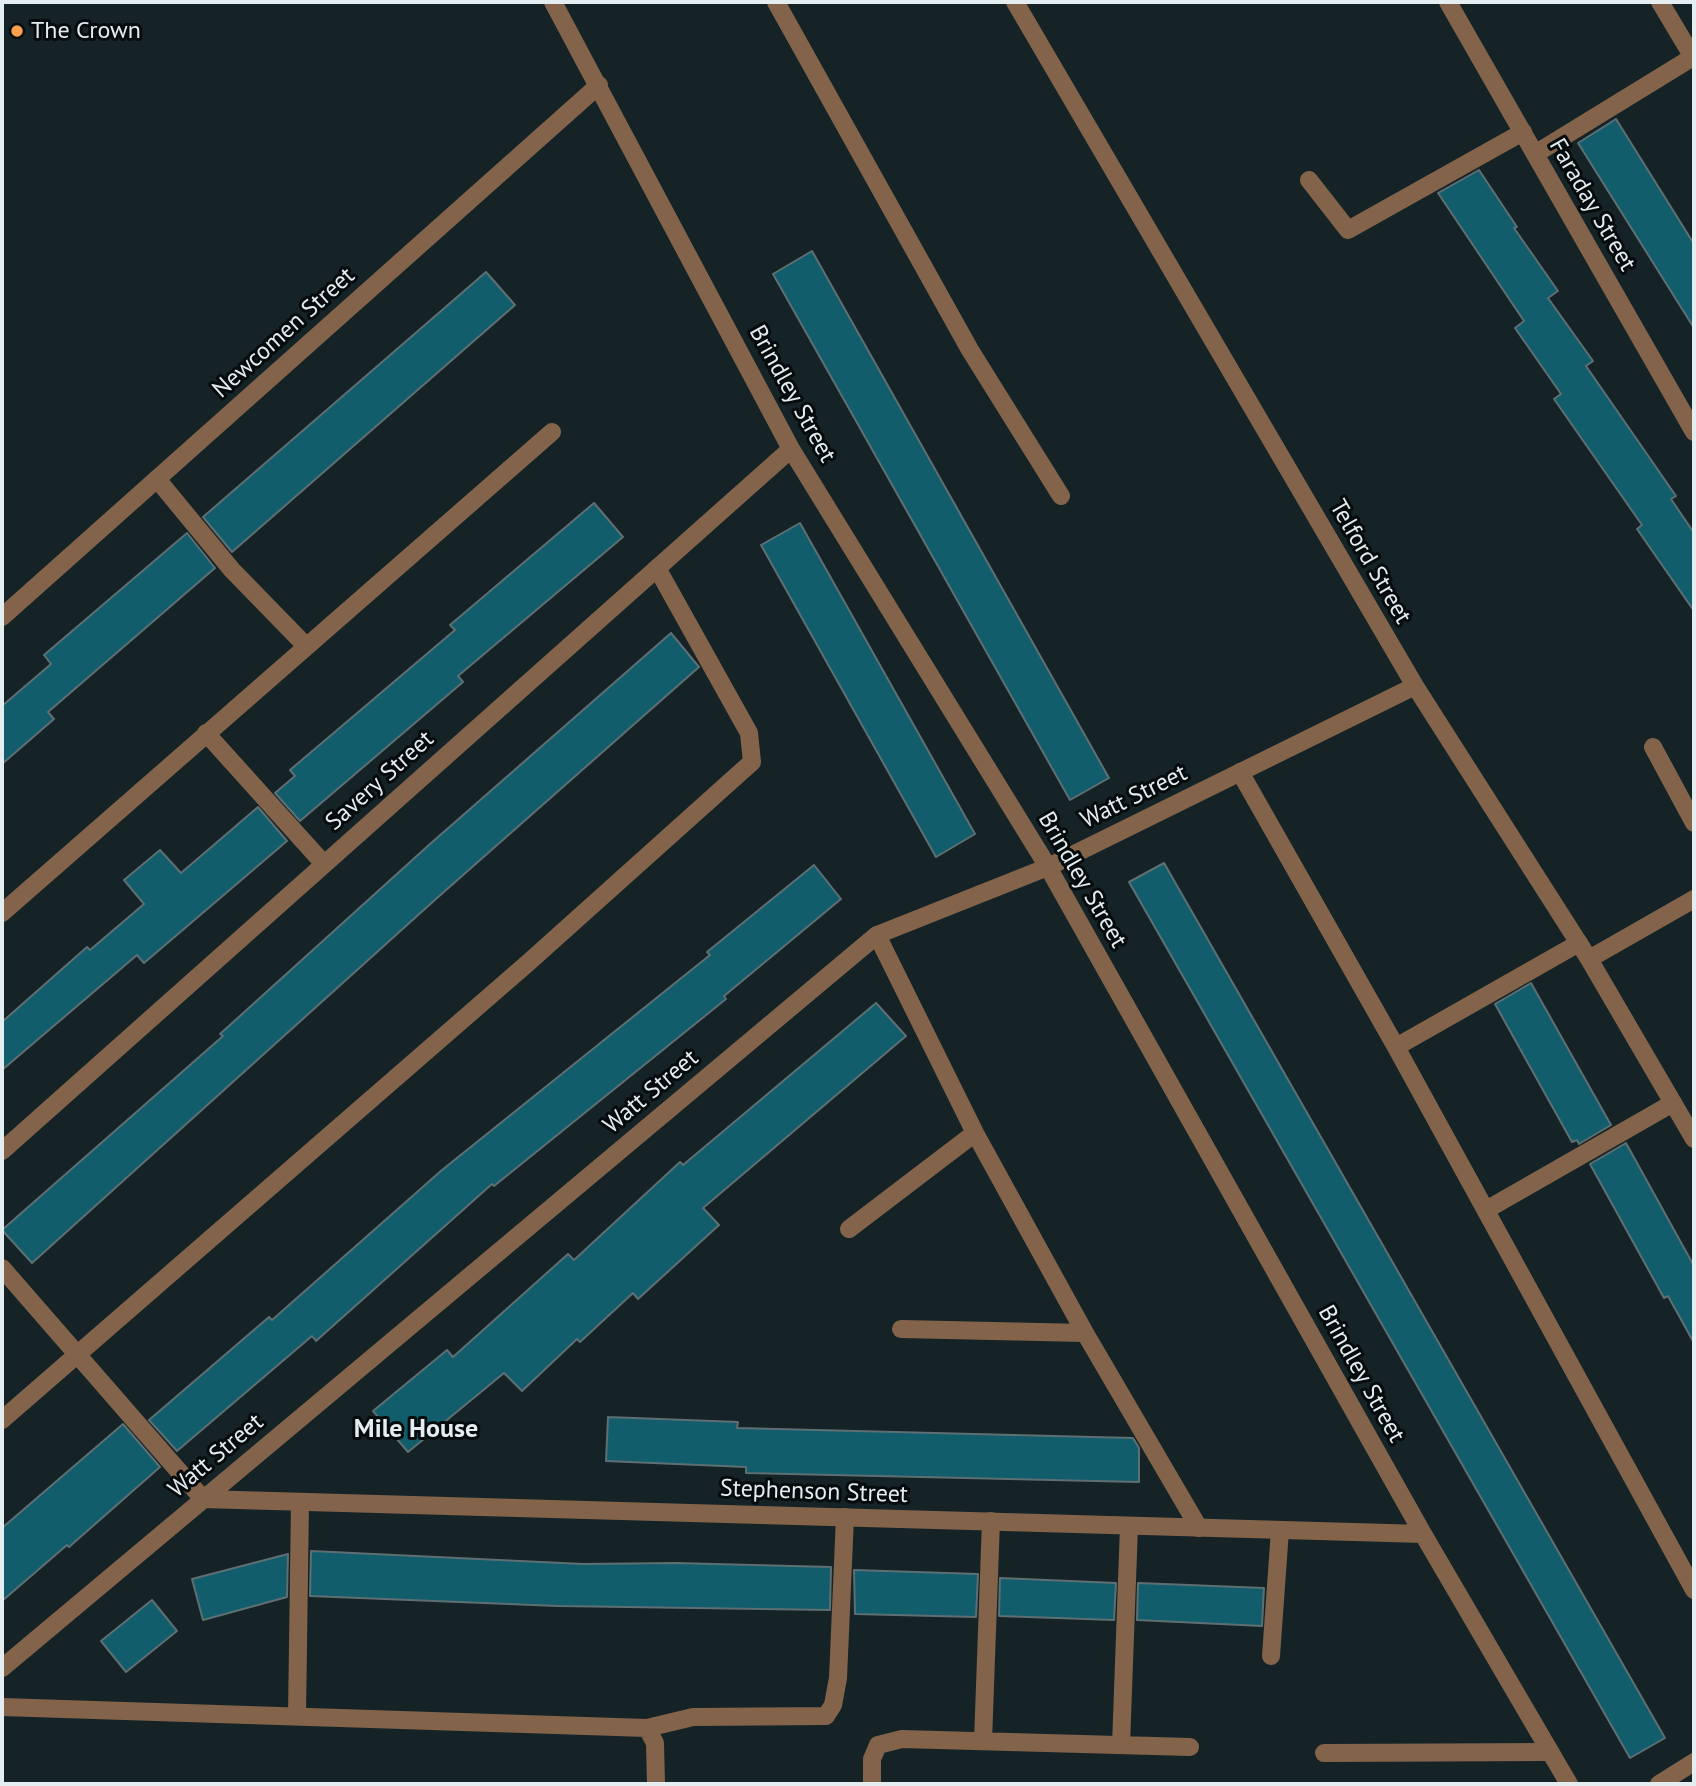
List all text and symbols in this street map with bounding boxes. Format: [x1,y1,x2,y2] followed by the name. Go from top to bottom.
[31,17,141,45] place label: The Crown
[9,23,25,39] marker: The Crown
[1543,134,1641,276] street label: Faraday Street
[207,262,361,404] street label: Newcomen Street
[743,320,841,468] street label: Brindley Street
[1323,495,1417,629] street label: Telford Street
[320,725,440,837] street label: Savery Street
[1076,759,1192,835] street label: Watt Street
[1031,807,1133,953] street label: Brindley Street
[598,1044,704,1140] street label: Watt Street
[1312,1300,1410,1448] street label: Brindley Street
[163,1408,269,1504] street label: Watt Street
[354,1414,478,1446] district label: Mile House
[720,1474,908,1510] street label: Stephenson Street

